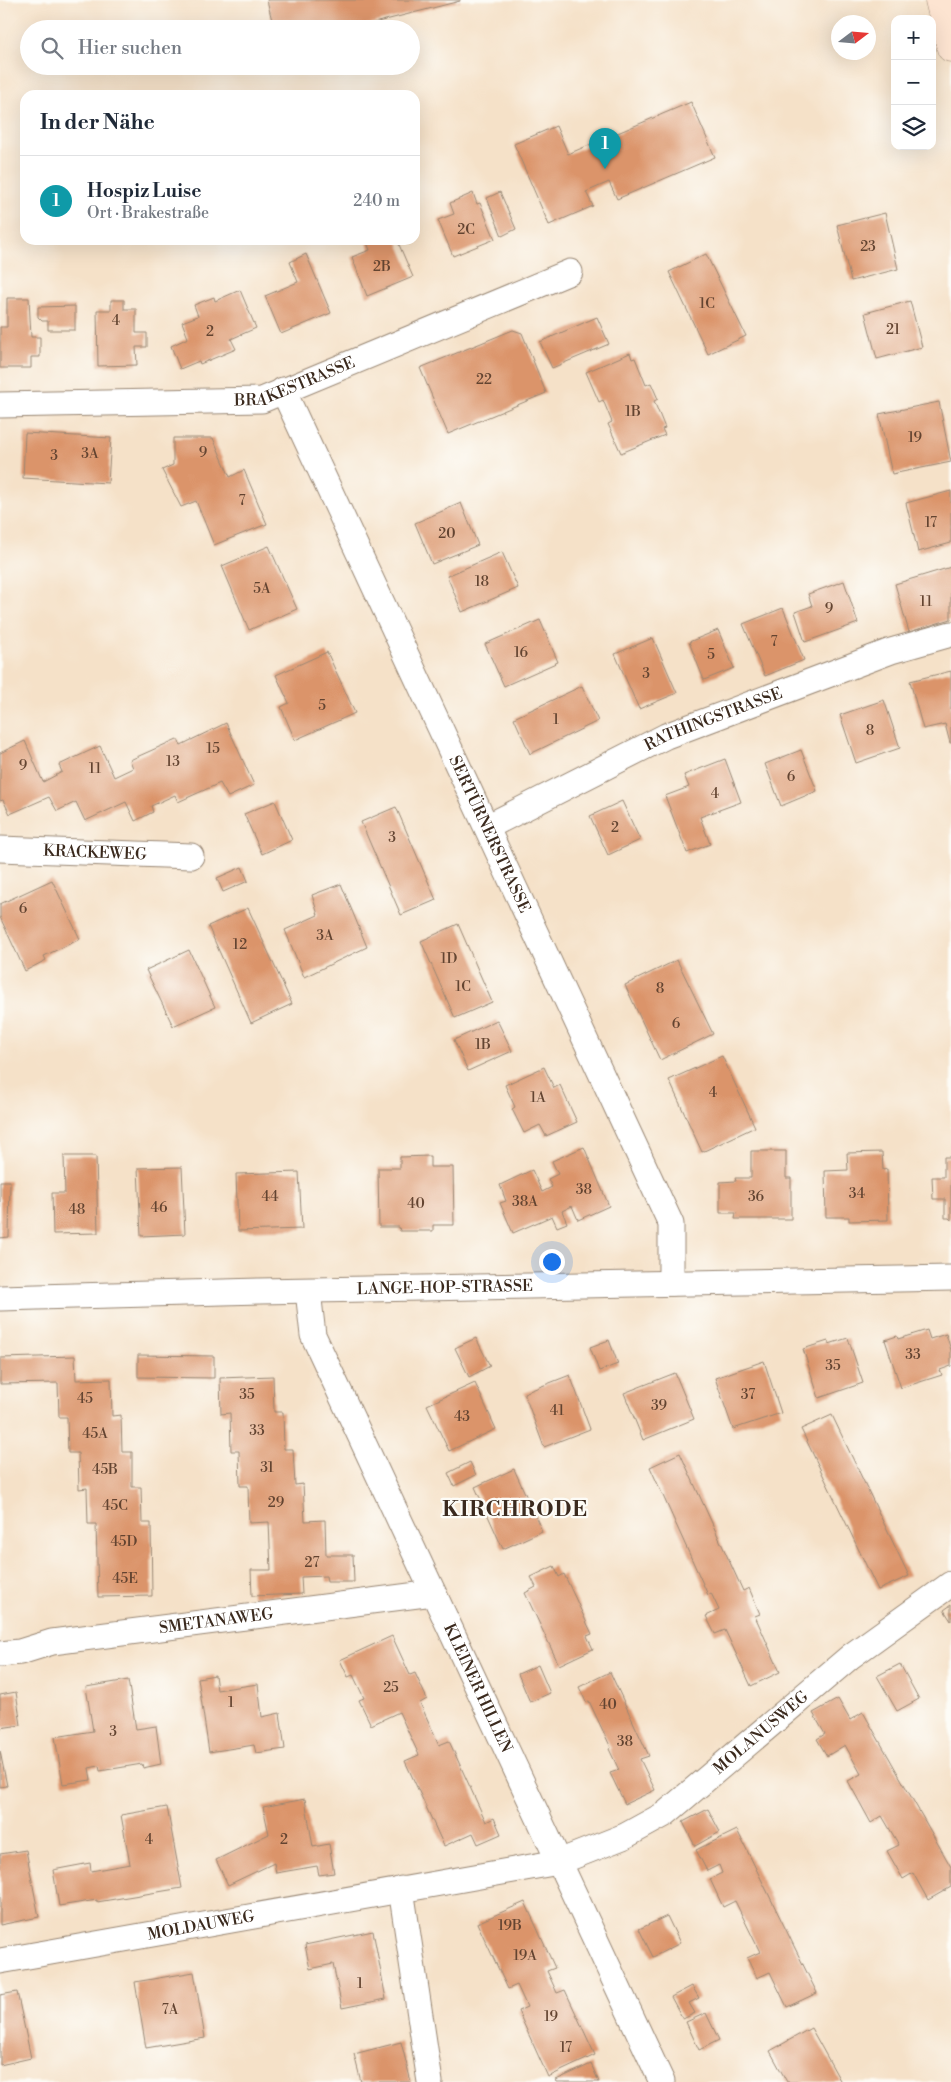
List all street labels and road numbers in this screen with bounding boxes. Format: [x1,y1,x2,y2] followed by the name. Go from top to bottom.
[233,352,358,411] street label: BRAKESTRASSE
[641,683,785,755] street label: RATHINGSTRASSE
[445,752,535,916] street label: SERTÜRNERSTRASSE
[43,841,147,864] street label: KRACKEWEG
[356,1276,533,1299] street label: LANGE-HOP-STRASSE
[158,1604,274,1638] street label: SMETANAWEG
[439,1621,517,1756] street label: KLEINER HILLEN
[709,1686,813,1779] street label: MOLANUSWEG
[146,1906,256,1945] street label: MOLDAUWEG

